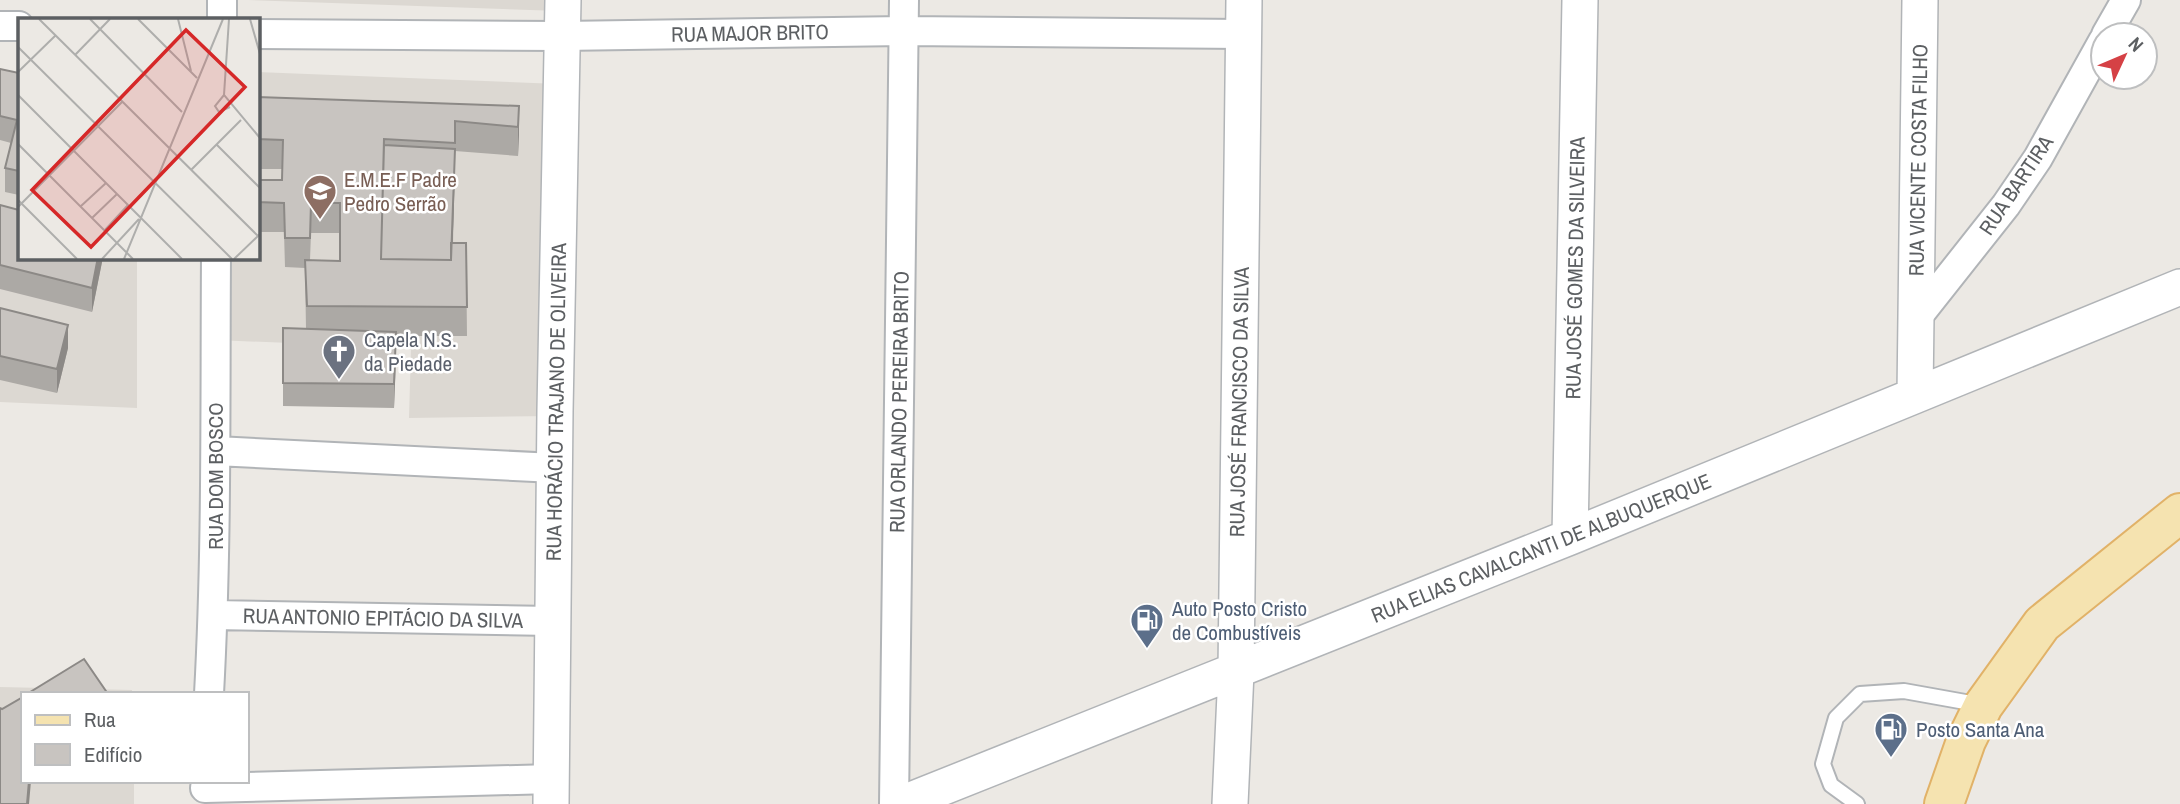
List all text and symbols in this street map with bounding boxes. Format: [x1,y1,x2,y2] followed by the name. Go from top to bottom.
[671,17,829,49] street label: RUA MAJOR BRITO
[18,18,259,259] inset map
[2089,21,2159,91] north arrow
[2123,31,2149,57] text: N
[1901,44,1935,276] street label: RUA VICENTE COSTA FILHO
[1972,129,2060,241] street label: RUA BARTIRA
[1558,136,1592,400] street label: RUA JOSÉ GOMES DA SILVEIRA
[344,165,457,218] place label: E.M.E.F Padre Pedro Serrão
[301,172,339,221] school or university icon: E.M.E.F Padre Pedro Serrão
[539,242,573,561] street label: RUA HORÁCIO TRAJANO DE OLIVEIRA
[1222,266,1256,537] street label: RUA JOSÉ FRANCISCO DA SILVA
[882,271,916,533] street label: RUA ORLANDO PEREIRA BRITO
[364,325,457,378] place label: Capela N.S. da Piedade
[320,332,358,381] church icon: Capela N.S. da Piedade
[201,402,230,550] street label: RUA DOM BOSCO
[1367,466,1715,630] street label: RUA ELIAS CAVALCANTI DE ALBUQUERQUE
[1171,594,1307,647] place label: Auto Posto Cristo de Combustíveis
[243,601,524,635] street label: RUA ANTONIO EPITÁCIO DA SILVA
[1128,601,1166,650] fuel station icon: Auto Posto Cristo de Combustíveis
[21,692,248,783] legend
[84,705,116,734] text: Rua
[1872,710,1910,759] fuel station icon: Posto Santa Ana
[1916,715,2045,744] place label: Posto Santa Ana
[84,740,142,769] text: Edifício

